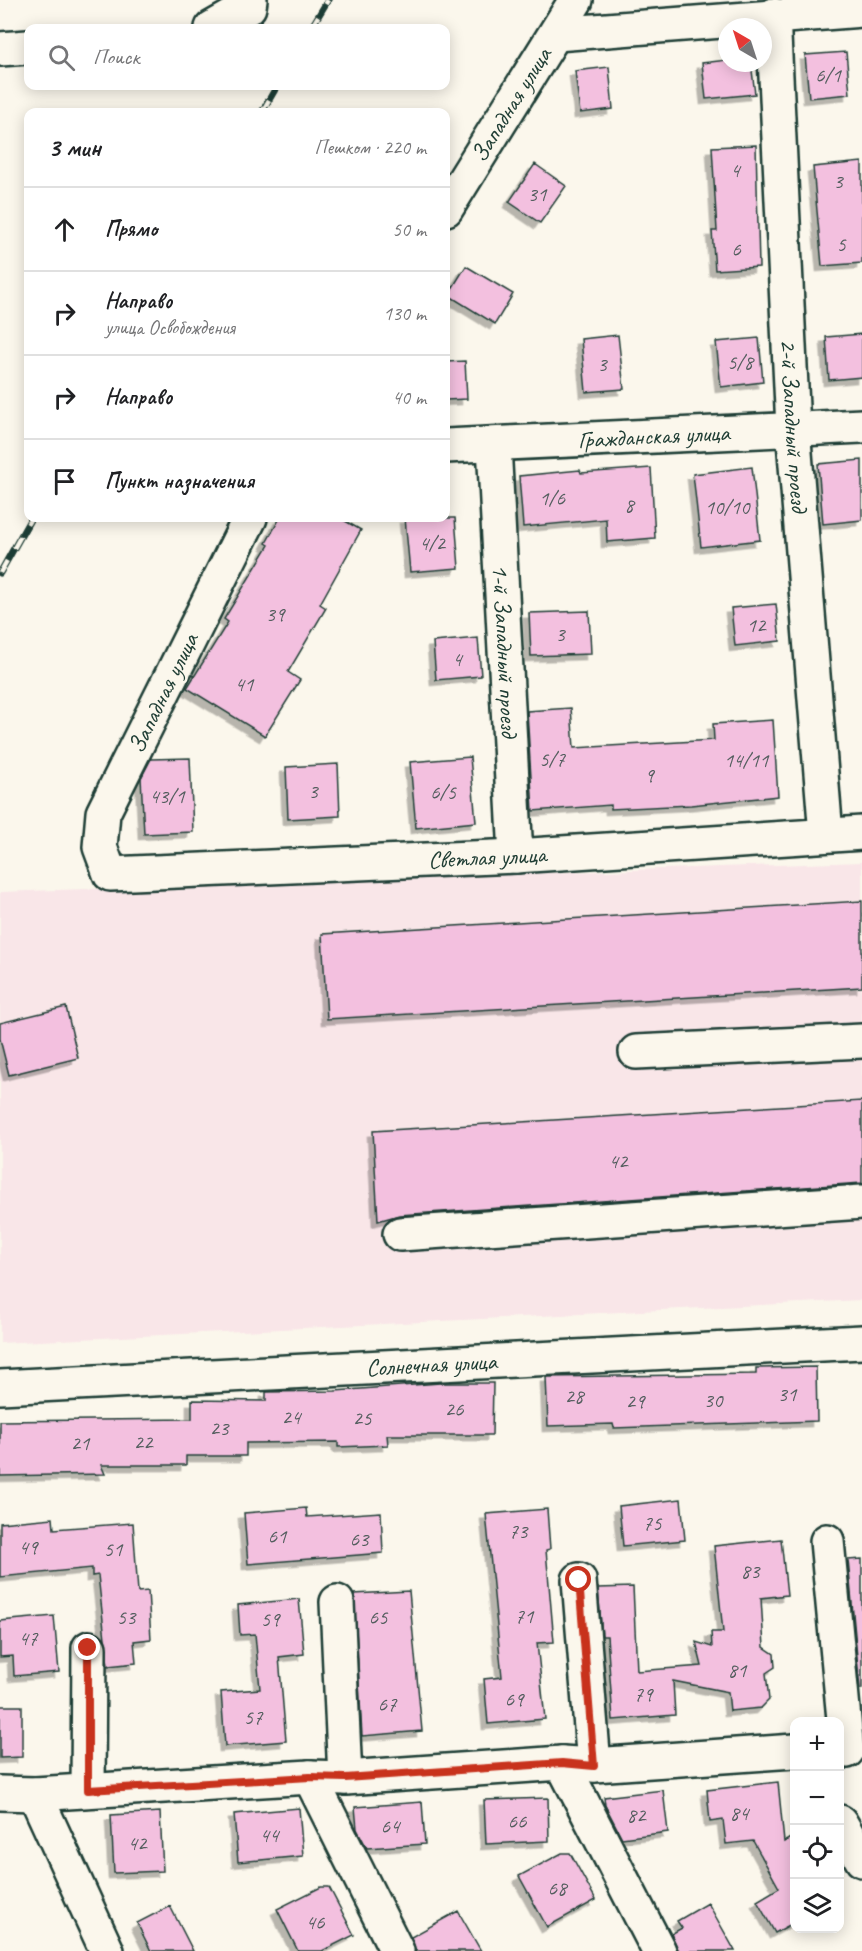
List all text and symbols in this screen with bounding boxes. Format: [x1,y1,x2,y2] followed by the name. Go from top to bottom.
[718,18,772,72] north arrow
[24,24,450,90] search box
[464,40,559,167] street label: Западная улица
[45,41,78,74] icon: search
[93,43,139,71] text: Поиск
[815,62,842,88] house number: 6/1
[48,131,101,164] text: 3 мин
[314,135,426,160] text: Пешком · 220 m
[730,157,742,183] house number: 4
[833,168,844,194] house number: 3
[528,181,548,207] house number: 31
[48,213,81,246] icon: ahead
[105,215,157,243] text: Прямо
[392,217,426,242] text: 50 m
[836,231,847,257] house number: 5
[731,236,741,262] house number: 6
[105,287,172,315] text: Направо
[48,297,81,330] icon: right
[383,301,426,326] text: 130 m
[105,315,235,340] text: улица Освобождения
[774,338,815,516] street label: 2-й Западный проезд
[727,349,755,375] house number: 5/8
[597,351,608,377] house number: 3
[48,381,81,414] icon: right
[105,383,172,411] text: Направо
[392,385,426,410] text: 40 m
[577,417,732,455] street label: Гражданская улица
[48,465,81,498] icon: arrive
[105,467,254,495] text: Пункт назначения
[539,485,565,511] house number: 1/6
[624,492,636,518] house number: 8
[705,494,751,520] house number: 10/10
[419,530,446,556] house number: 4/2
[485,563,525,740] street label: 1-й Западный проезд
[266,601,286,627] house number: 39
[747,612,767,638] house number: 12
[555,621,566,647] house number: 3
[121,627,205,758] street label: Западная улица
[452,646,464,672] house number: 4
[235,671,255,697] house number: 41
[539,746,566,772] house number: 5/7
[724,747,770,773] house number: 14/11
[644,762,655,788] house number: 9
[308,778,319,804] house number: 3
[430,779,457,805] house number: 6/5
[149,783,186,809] house number: 43/1
[427,839,549,875] street label: Светлая улица
[609,1148,629,1174] house number: 42
[365,1346,499,1383] street label: Солнечная улица
[778,1381,798,1407] house number: 31
[565,1383,586,1409] house number: 28
[704,1387,724,1413] house number: 30
[626,1388,646,1414] house number: 29
[445,1396,464,1422] house number: 26
[282,1404,303,1430] house number: 24
[353,1405,373,1431] house number: 25
[210,1415,230,1441] house number: 23
[134,1429,154,1455] house number: 22
[71,1430,91,1456] house number: 21
[643,1510,663,1536] house number: 75
[509,1518,529,1544] house number: 73
[268,1523,288,1549] house number: 61
[350,1526,370,1552] house number: 63
[19,1534,39,1560] house number: 49
[104,1536,124,1562] house number: 51
[741,1558,761,1584] house number: 83
[565,1566,591,1592] route start
[515,1603,535,1629] house number: 71
[117,1604,137,1630] house number: 53
[369,1604,389,1630] house number: 65
[261,1606,281,1632] house number: 59
[19,1625,39,1651] house number: 47
[74,1634,100,1660] route end
[728,1657,748,1683] house number: 81
[634,1681,654,1707] house number: 79
[505,1686,525,1712] house number: 69
[378,1691,398,1717] house number: 67
[244,1704,264,1730] house number: 57
[790,1717,844,1933] map controls
[790,1717,844,1771] button: +
[790,1771,844,1825] button: −
[730,1800,751,1826] house number: 84
[627,1802,647,1828] house number: 82
[508,1808,527,1834] house number: 66
[381,1813,402,1839] house number: 64
[260,1822,281,1848] house number: 44
[790,1825,844,1879] button: locate
[128,1830,148,1856] house number: 42
[548,1875,569,1901] house number: 68
[790,1879,844,1933] button: layers
[306,1909,325,1935] house number: 46

